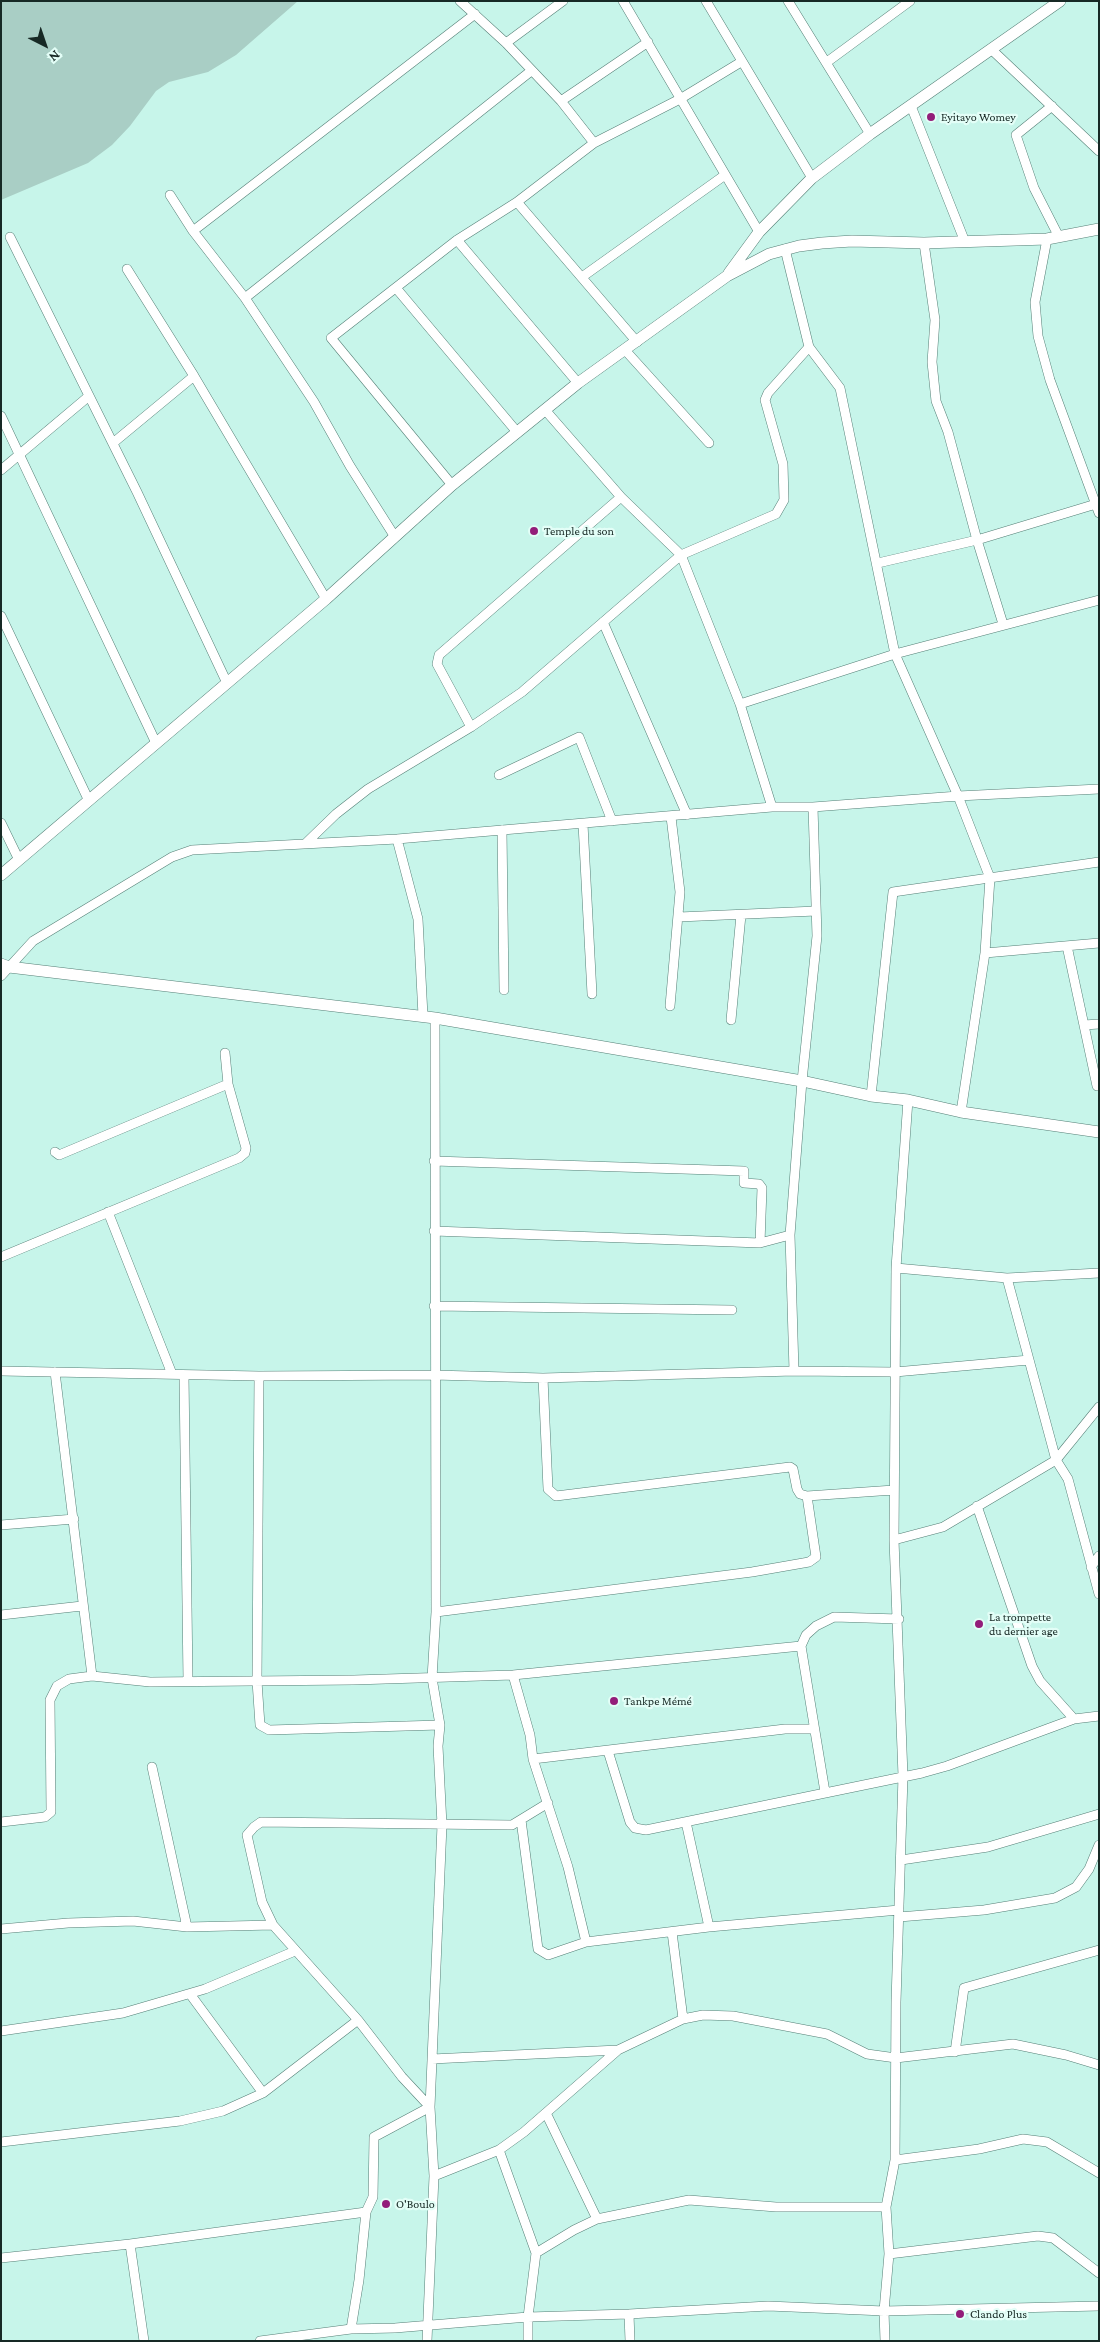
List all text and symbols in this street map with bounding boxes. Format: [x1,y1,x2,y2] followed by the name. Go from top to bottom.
[20,20,70,70] north arrow
[46,47,64,65] text: N
[941,110,1016,124] place label: Eyitayo Womey
[925,111,937,123] marker: Eyitayo Womey
[544,524,614,538] place label: Temple du son
[528,525,540,537] marker: Temple du son
[989,1610,1058,1638] place label: La trompette du dernier age
[973,1618,985,1630] marker: La trompette du dernier age
[624,1694,692,1708] place label: Tankpe Mémé
[608,1695,620,1707] marker: Tankpe Mémé
[396,2197,435,2211] place label: O'Boulo
[380,2198,392,2210] marker: O'Boulo
[970,2307,1027,2321] place label: Clando Plus
[954,2308,966,2320] marker: Clando Plus

